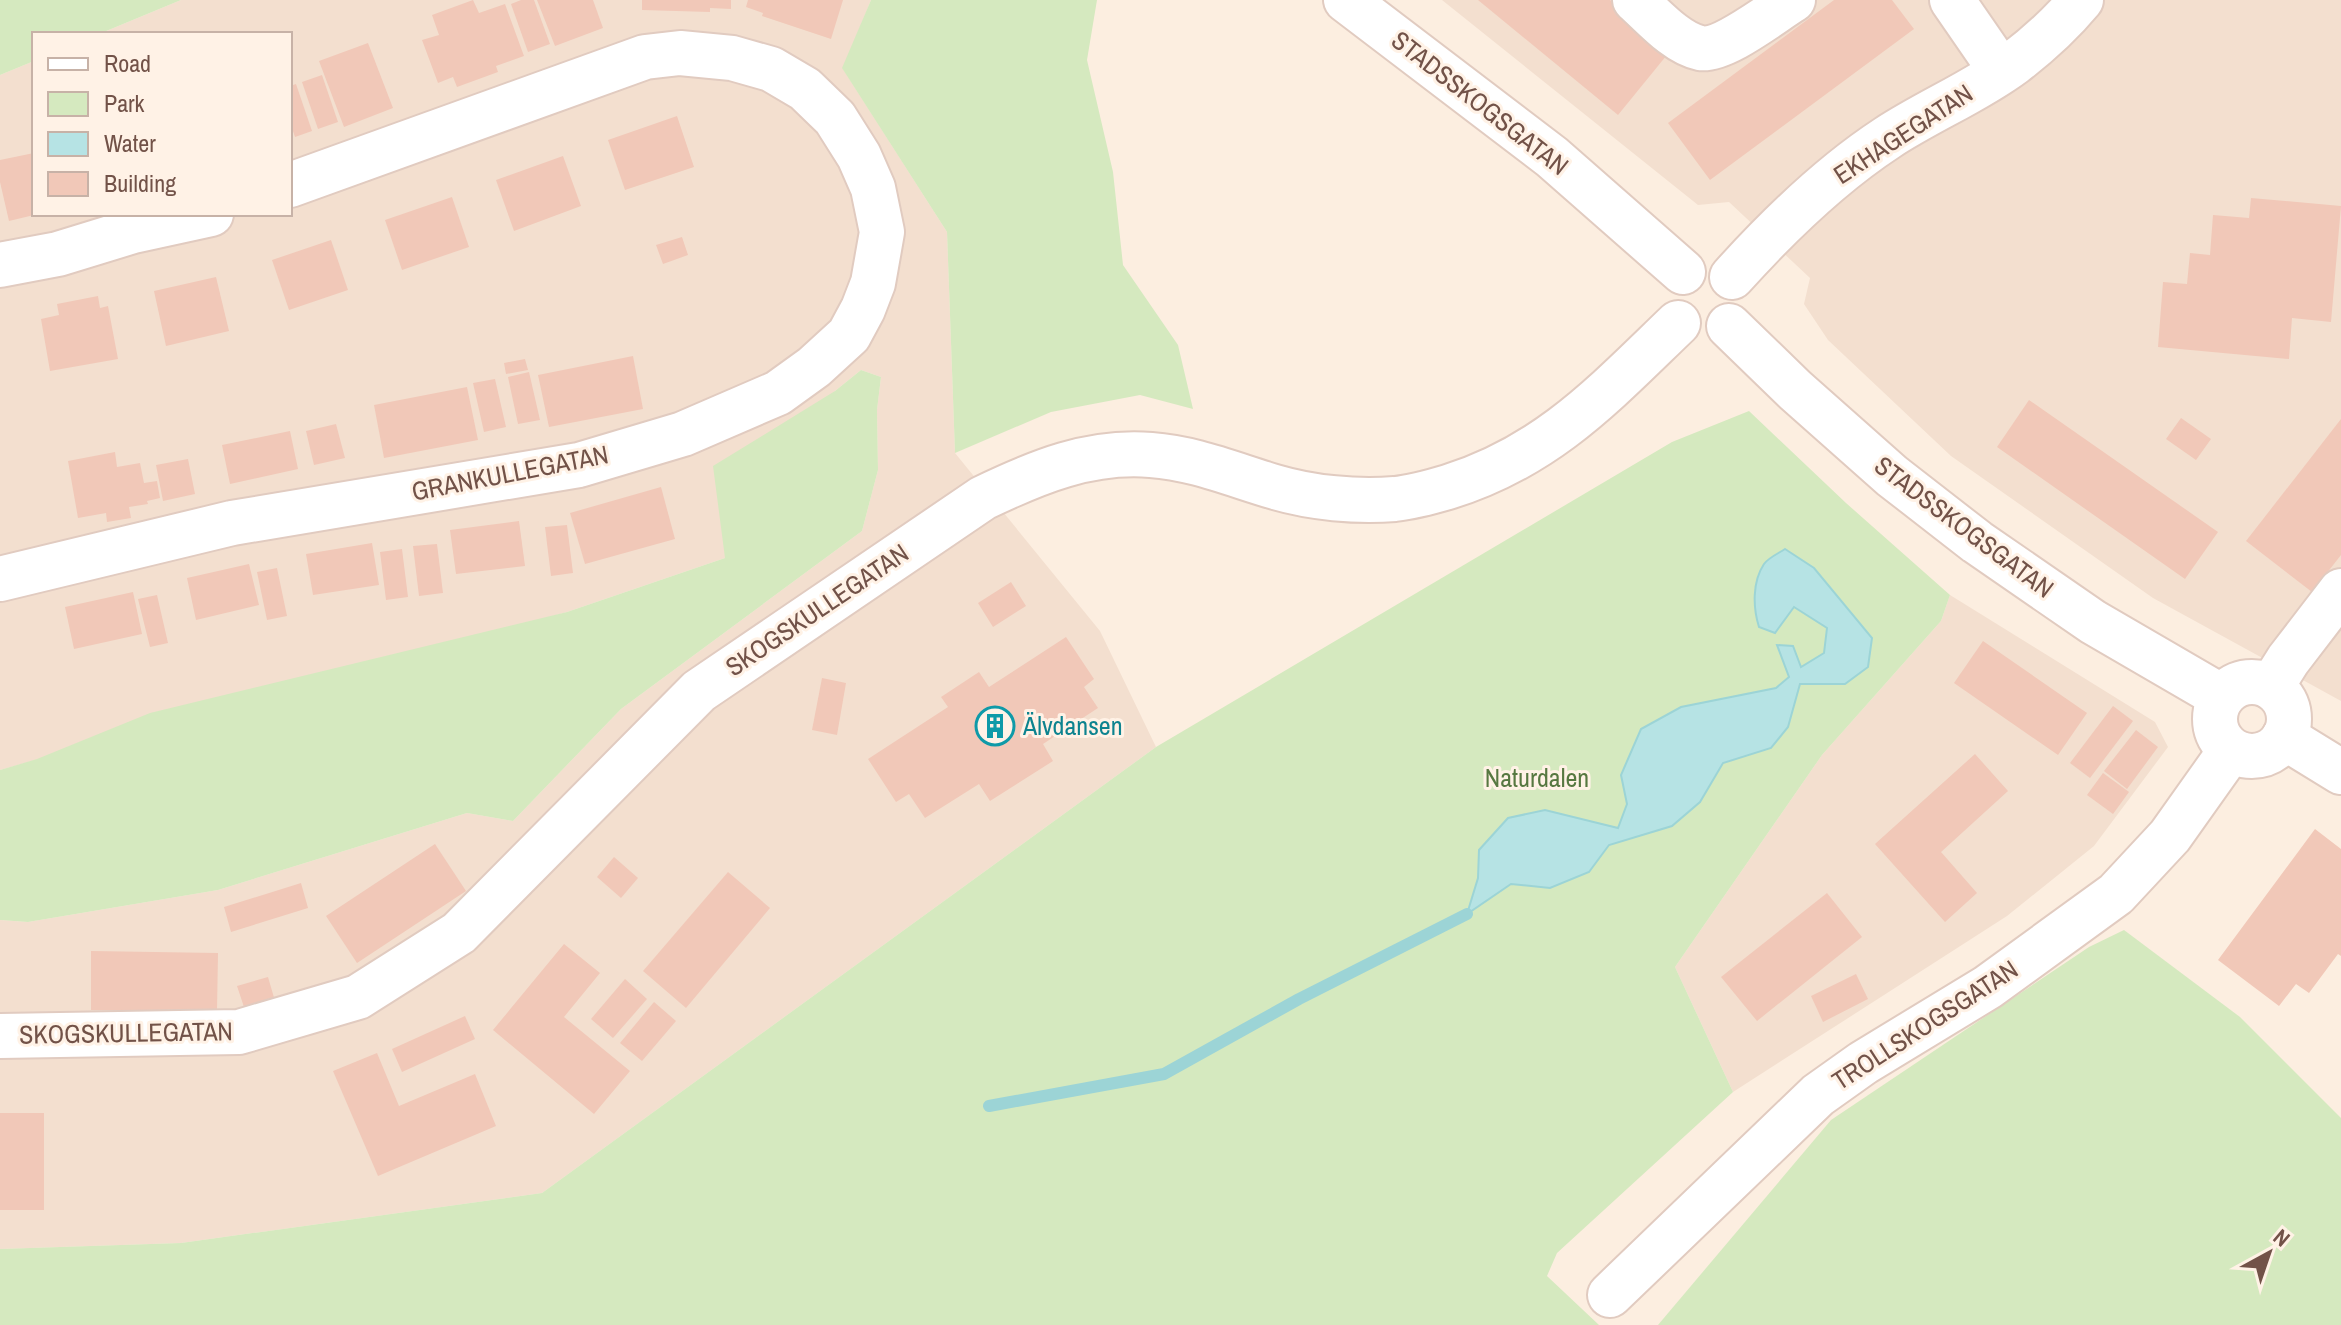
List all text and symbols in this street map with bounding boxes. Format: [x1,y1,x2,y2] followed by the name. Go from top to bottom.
[1385,22,1576,183] street label: STADSSKOGSGATAN
[32,32,292,216] legend
[104,47,151,79] text: Road
[1826,76,1979,192] street label: EKHAGEGATAN
[104,87,145,119] text: Park
[104,127,156,159] text: Water
[104,167,176,199] text: Building
[409,436,611,509] street label: GRANKULLEGATAN
[1868,448,2061,605] street label: STADSSKOGSGATAN
[718,535,915,684] street label: SKOGSKULLEGATAN
[974,705,1016,747] building icon: Älvdansen
[1022,708,1123,743] place label: Älvdansen
[1485,760,1589,795] park label: Naturdalen
[1825,951,2024,1098] street label: TROLLSKOGSGATAN
[19,1013,233,1052] street label: SKOGSKULLEGATAN
[2229,1213,2309,1293] north arrow
[2267,1222,2296,1253] text: N

